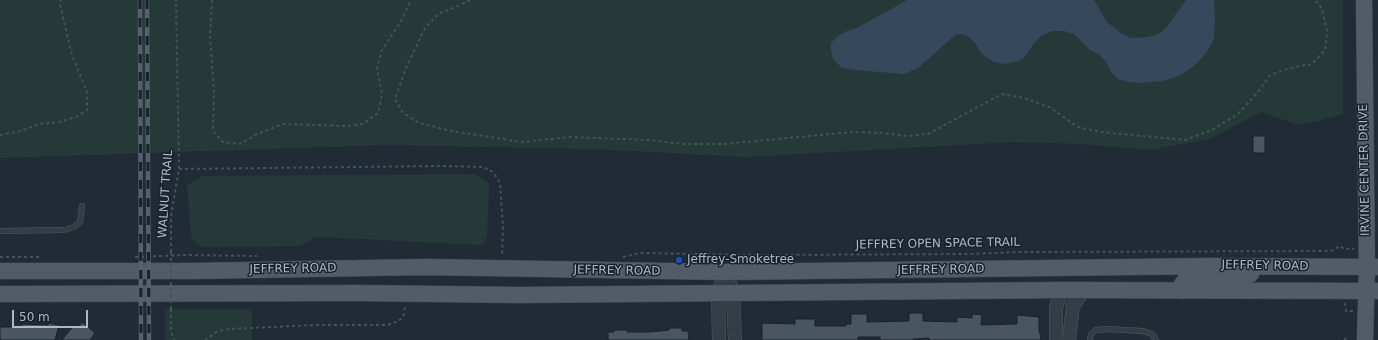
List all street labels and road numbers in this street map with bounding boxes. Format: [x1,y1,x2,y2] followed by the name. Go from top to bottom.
[1357,104,1373,236] street label: IRVINE CENTER DRIVE
[156,149,176,239] street label: WALNUT TRAIL
[856,235,1020,253] street label: JEFFREY OPEN SPACE TRAIL
[1221,258,1309,274] street label: JEFFREY ROAD
[249,261,337,277] street label: JEFFREY ROAD
[897,262,985,278] street label: JEFFREY ROAD
[573,263,661,279] street label: JEFFREY ROAD

